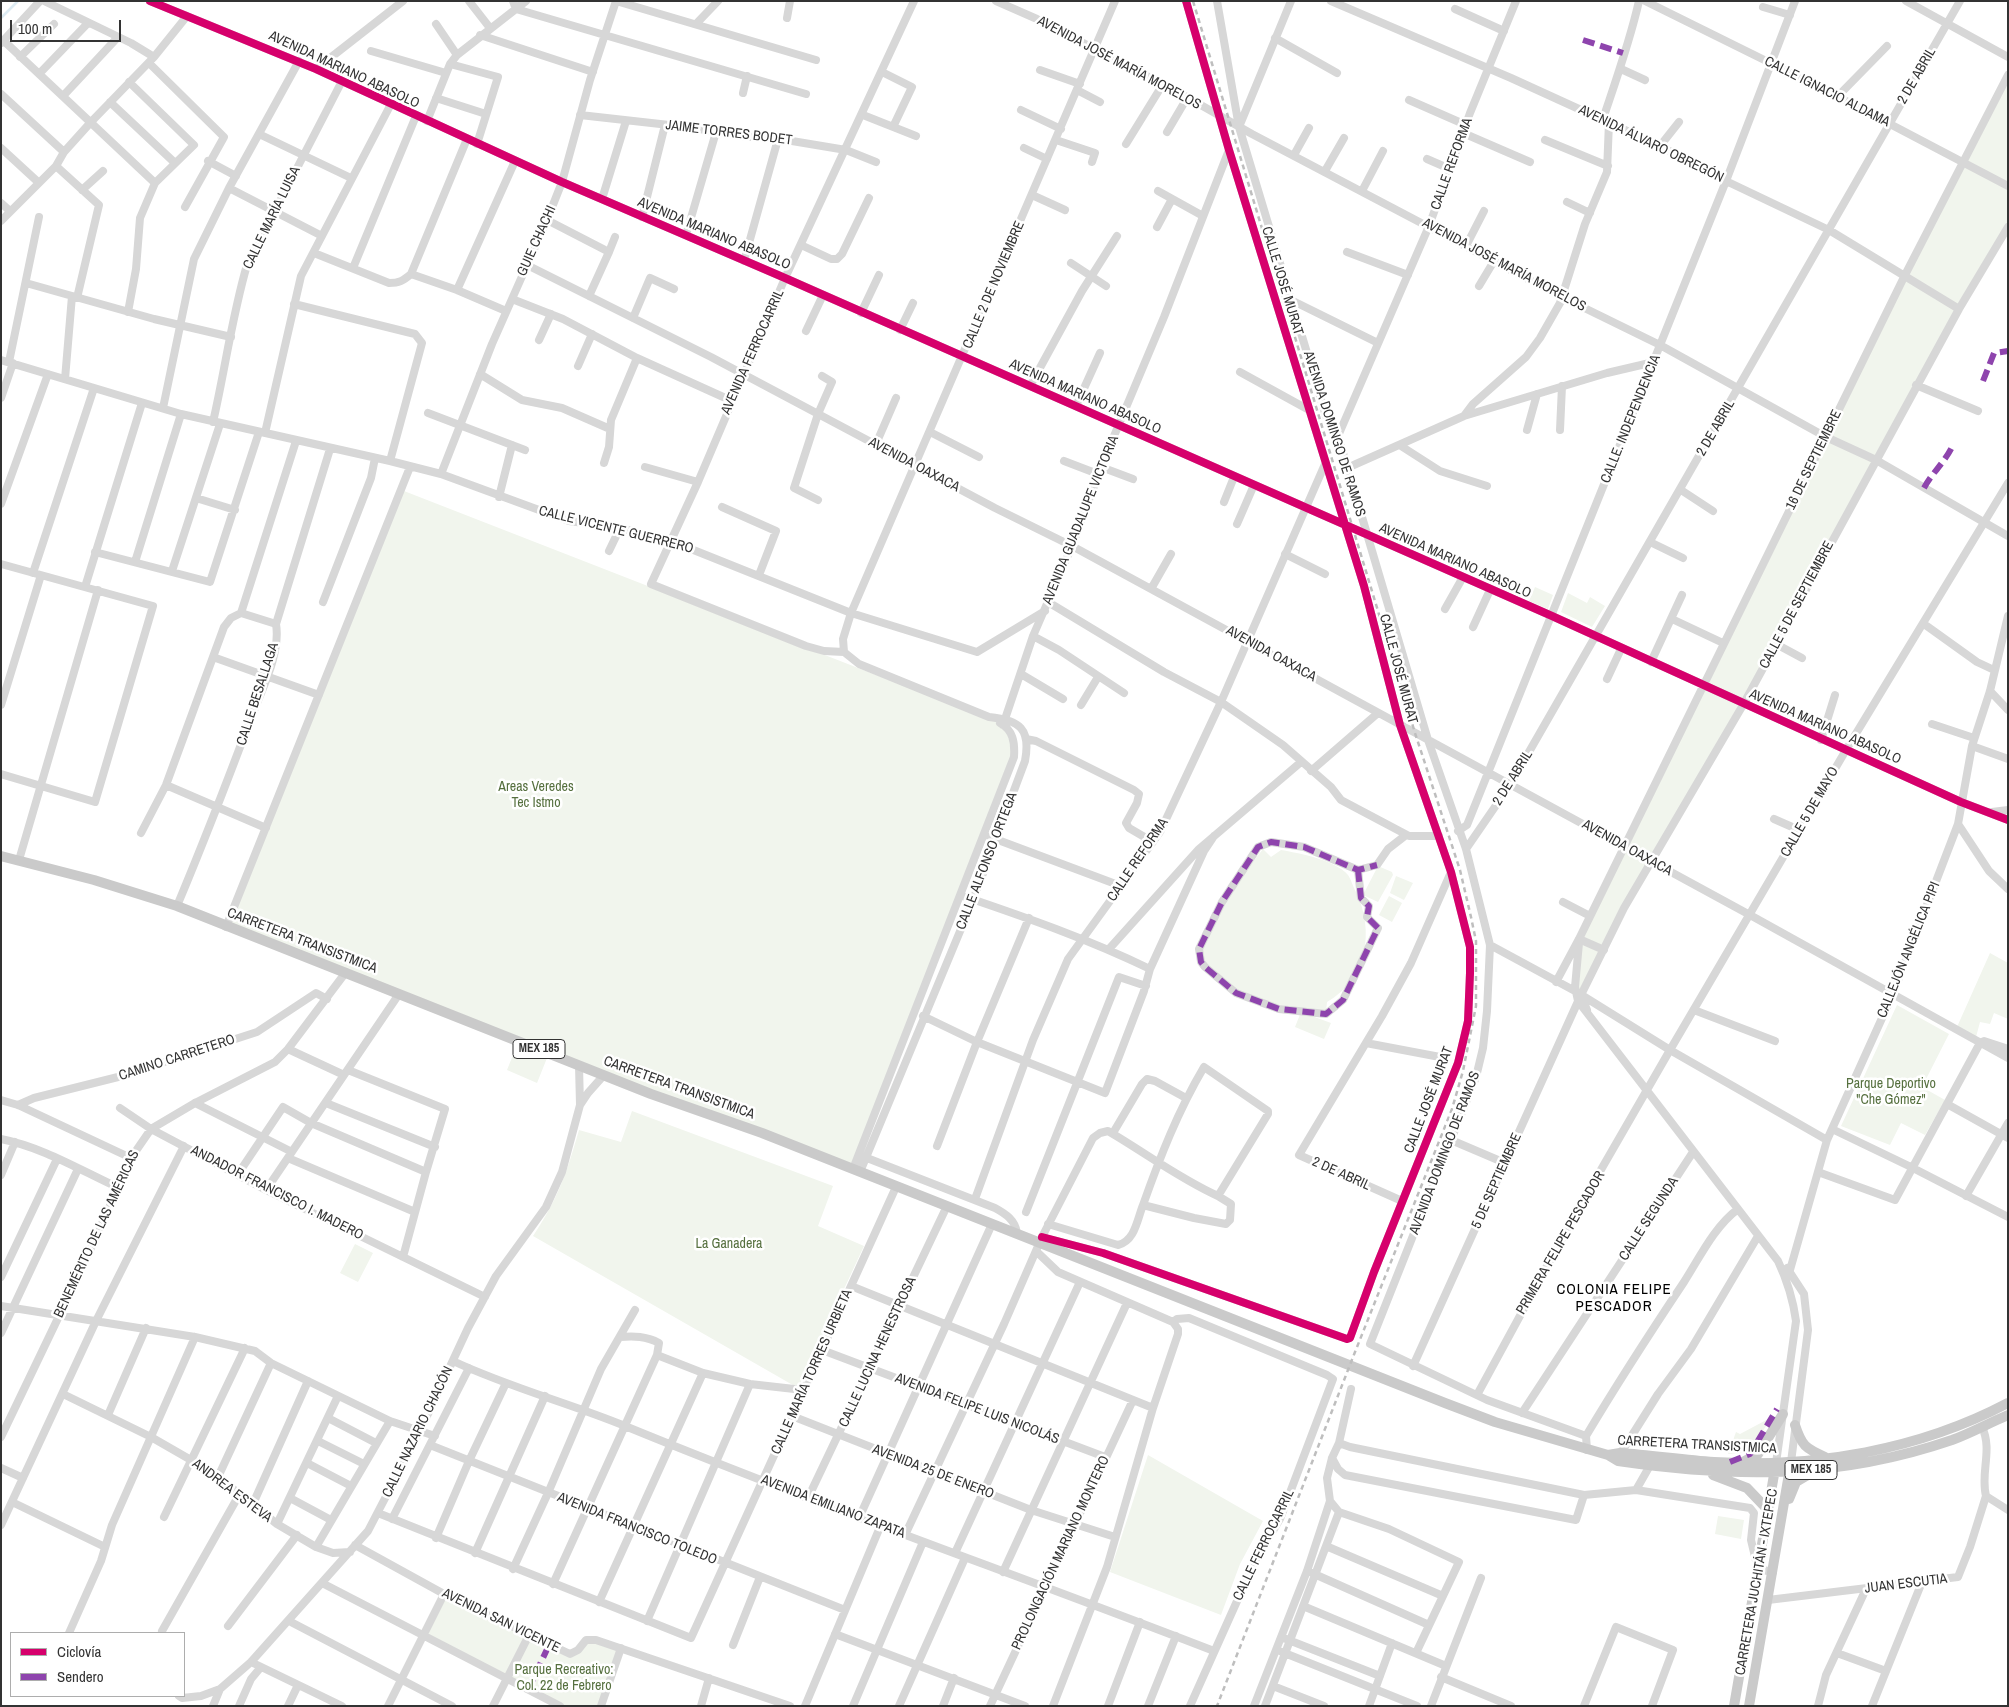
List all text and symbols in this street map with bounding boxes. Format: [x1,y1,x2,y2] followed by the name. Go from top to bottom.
[12,10,124,42] scale bar
[1034,13,1204,113] street label: AVENIDA JOSÉ MARÍA MORELOS
[18,18,52,39] text: 100 m
[266,28,422,112] street label: AVENIDA MARIANO ABASOLO
[1894,45,1940,107] street label: 2 DE ABRIL
[1762,53,1892,131] street label: CALLE IGNACIO ALDAMA
[1576,101,1726,187] street label: AVENIDA ÁLVARO OBREGÓN
[1428,116,1476,212] street label: CALLE REFORMA
[665,117,793,149] street label: JAIME TORRES BODET
[240,164,304,272] street label: CALLE MARÍA LUISA
[635,194,793,274] street label: AVENIDA MARIANO ABASOLO
[514,203,560,279] street label: GUIE CHACHI
[1419,215,1589,315] street label: AVENIDA JOSÉ MARÍA MORELOS
[959,219,1029,351] street label: CALLE 2 DE NOVIEMBRE
[1257,225,1307,337] street label: CALLE JOSÉ MURAT
[718,287,788,417] street label: AVENIDA FERROCARRIL
[1299,349,1369,519] street label: AVENIDA DOMINGO DE RAMOS
[1598,352,1664,486] street label: CALLE. INDEPENDENCIA
[1006,356,1164,438] street label: AVENIDA MARIANO ABASOLO
[1693,397,1739,459] street label: 2 DE ABRIL
[1783,407,1845,513] street label: 16 DE SEPTIEMBRE
[1039,433,1123,607] street label: AVENIDA GUADALUPE VICTORIA
[866,434,962,496] street label: AVENIDA OAXACA
[537,503,695,557] street label: CALLE VICENTE GUERRERO
[1376,520,1534,602] street label: AVENIDA MARIANO ABASOLO
[1756,538,1838,672] street label: CALLE 5 DE SEPTIEMBRE
[1375,612,1421,726] street label: CALLE JOSÉ MURAT
[1223,622,1319,686] street label: AVENIDA OAXACA
[233,640,283,748] street label: CALLE BESALLAGA
[1746,686,1904,768] street label: AVENIDA MARIANO ABASOLO
[1489,747,1537,809] street label: 2 DE ABRIL
[1777,764,1843,860] street label: CALLE 5 DE MAYO
[498,779,574,812] park label: Areas Veredes Tec Istmo
[953,790,1021,932] street label: CALLE ALFONSO ORTEGA
[1104,815,1172,905] street label: CALLE REFORMA
[1579,816,1675,880] street label: AVENIDA OAXACA
[1874,879,1944,1021] street label: CALLEJÓN ANGÉLICA PIPI
[225,905,379,977] street label: CARRETERA TRANSISTMICA
[117,1031,237,1085] street label: CAMINO CARRETERO
[513,1040,565,1058] road number: MEX 185
[1401,1044,1457,1156] street label: CALLE JOSÉ MURAT
[601,1053,757,1123] street label: CARRETERA TRANSISTMICA
[1406,1069,1484,1237] street label: AVENIDA DOMINGO DE RAMOS
[1846,1076,1936,1108] park label: Parque Deportivo "Che Gómez"
[1468,1131,1526,1231] street label: 5 DE SEPTIEMBRE
[188,1142,366,1244] street label: ANDADOR FRANCISCO I. MADERO
[51,1148,143,1320] street label: BENEMÉRITO DE LAS AMÉRICAS
[1309,1154,1373,1194] street label: 2 DE ABRIL
[1513,1168,1609,1318] street label: PRIMERA FELIPE PESCADOR
[1616,1174,1682,1264] street label: CALLE SEGUNDA
[695,1236,763,1252] park label: La Ganadera
[836,1274,920,1430] street label: CALLE LUCINA HENESTROSA
[1555,1281,1673,1316] district label: COLONIA FELIPE PESCADOR
[768,1287,856,1457] street label: CALLE MARÍA TORRES URBIETA
[379,1364,457,1500] street label: CALLE NAZARIO CHACÓN
[892,1370,1062,1448] street label: AVENIDA FELIPE LUIS NICOLÁS
[1617,1432,1777,1458] street label: CARRETERA TRANSISTMICA
[870,1441,996,1503] street label: AVENIDA 25 DE ENERO
[1009,1453,1113,1653] street label: PROLONGACIÓN MARIANO MONTERO
[189,1456,275,1526] street label: ANDREA ESTEVA
[1785,1460,1837,1480] road number: MEX 185
[759,1472,907,1542] street label: AVENIDA EMILIANO ZAPATA
[1230,1487,1298,1603] street label: CALLE FERROCARRIL
[1732,1487,1782,1677] street label: CARRETERA JUCHITÁN - IXTEPEC
[555,1489,719,1569] street label: AVENIDA FRANCISCO TOLEDO
[1864,1571,1948,1597] street label: JUAN ESCUTIA
[439,1585,563,1657] street label: AVENIDA SAN VICENTE
[10,1632,185,1697] legend
[57,1641,101,1662] text: Ciclovía
[515,1662,613,1694] park label: Parque Recreativo: Col. 22 de Febrero
[57,1666,104,1687] text: Sendero

